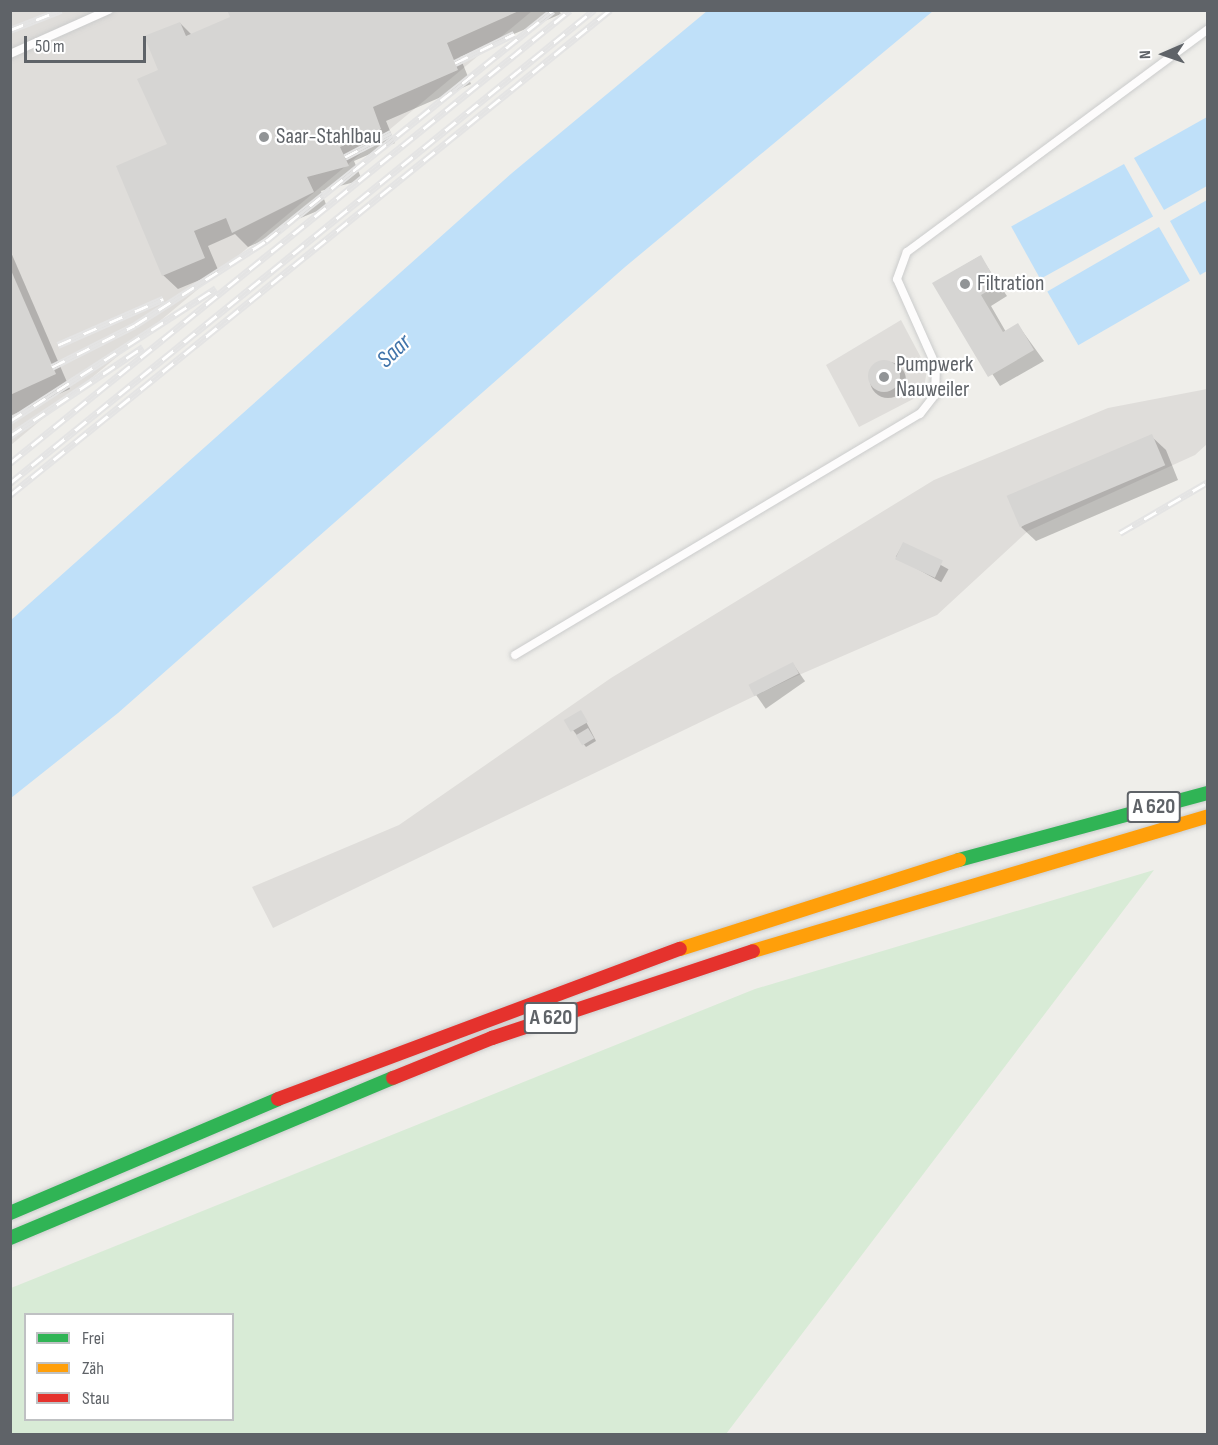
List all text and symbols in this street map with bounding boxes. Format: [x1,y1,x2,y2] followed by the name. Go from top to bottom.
[27,24,148,62] scale bar
[1134,24,1194,84] north arrow
[35,36,65,57] text: 50 m
[1136,50,1155,59] text: N
[276,124,381,150] place label: Saar-Stahlbau
[257,130,271,144] marker: Saar-Stahlbau
[977,271,1044,297] place label: Filtration
[958,277,972,291] marker: Filtration
[371,328,417,374] water label: Saar
[896,351,973,402] place label: Pumpwerk Nauweiler
[877,370,891,384] marker: Pumpwerk Nauweiler
[1126,789,1182,825] road number: A 620
[522,1000,580,1036] road number: A 620
[24,1313,234,1421] legend
[82,1328,104,1349] text: Frei
[82,1358,104,1379] text: Zäh
[82,1388,110,1409] text: Stau

